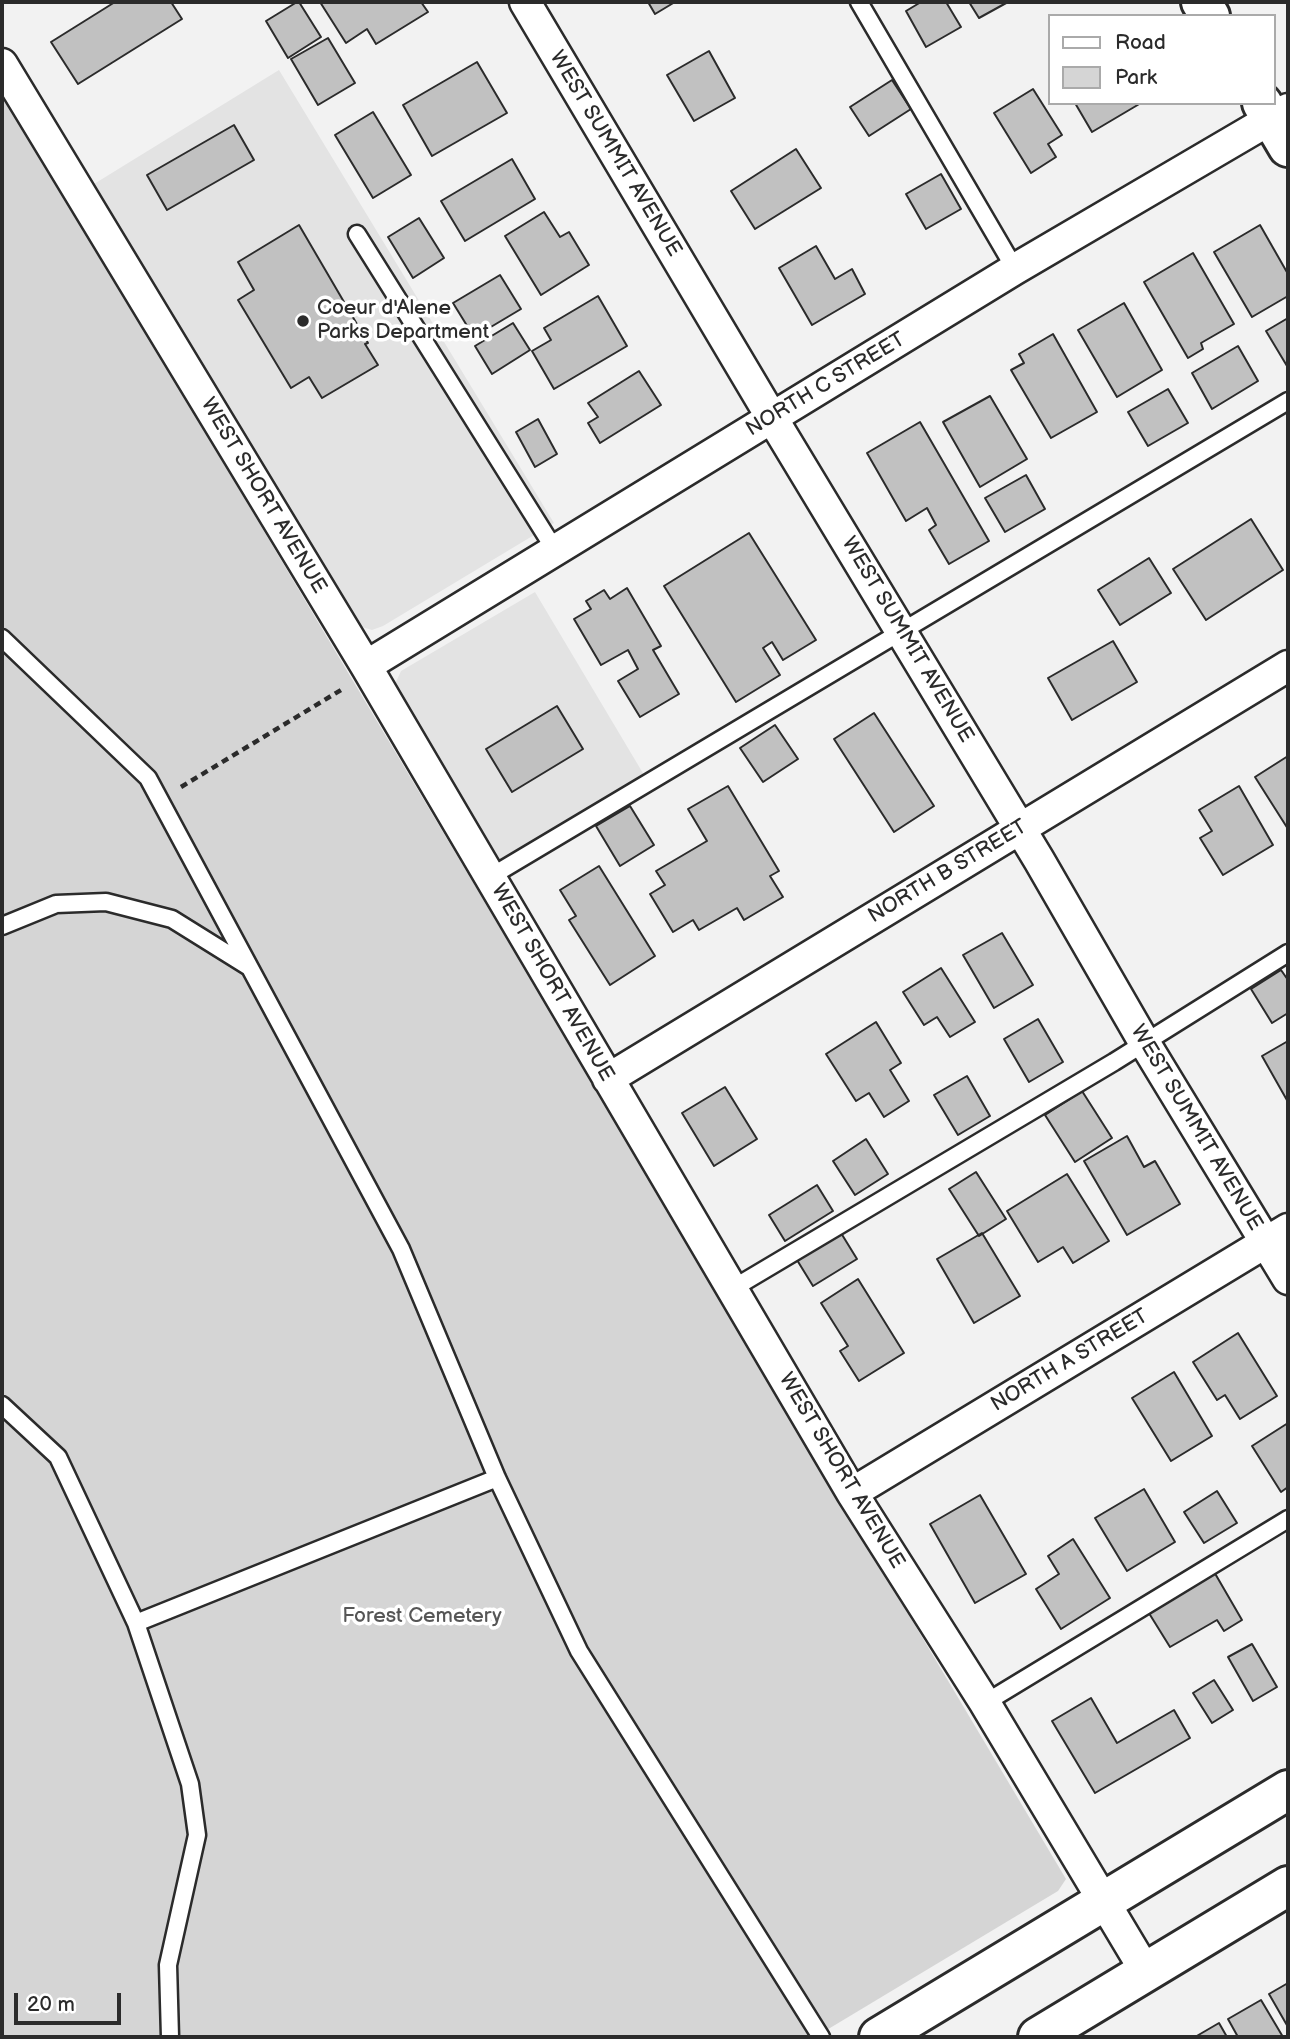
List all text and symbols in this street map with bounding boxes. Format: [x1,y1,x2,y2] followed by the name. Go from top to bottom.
[1048,14,1276,105] legend
[1115,30,1166,55] text: Road
[544,47,686,261] street label: WEST SUMMIT AVENUE
[1115,65,1157,90] text: Park
[317,296,489,346] place label: Coeur d'Alene Parks Department
[295,313,311,329] marker: Coeur d'Alene Parks Department
[742,328,910,442] street label: NORTH C STREET
[195,394,331,598] street label: WEST SHORT AVENUE
[836,533,978,747] street label: WEST SUMMIT AVENUE
[864,815,1032,929] street label: NORTH B STREET
[485,880,619,1086] street label: WEST SHORT AVENUE
[1125,1021,1267,1235] street label: WEST SUMMIT AVENUE
[987,1304,1153,1418] street label: NORTH A STREET
[773,1369,909,1573] street label: WEST SHORT AVENUE
[342,1604,502,1630] park label: Forest Cemetery
[18,1980,124,2024] scale bar
[27,1992,75,2017] text: 20 m

